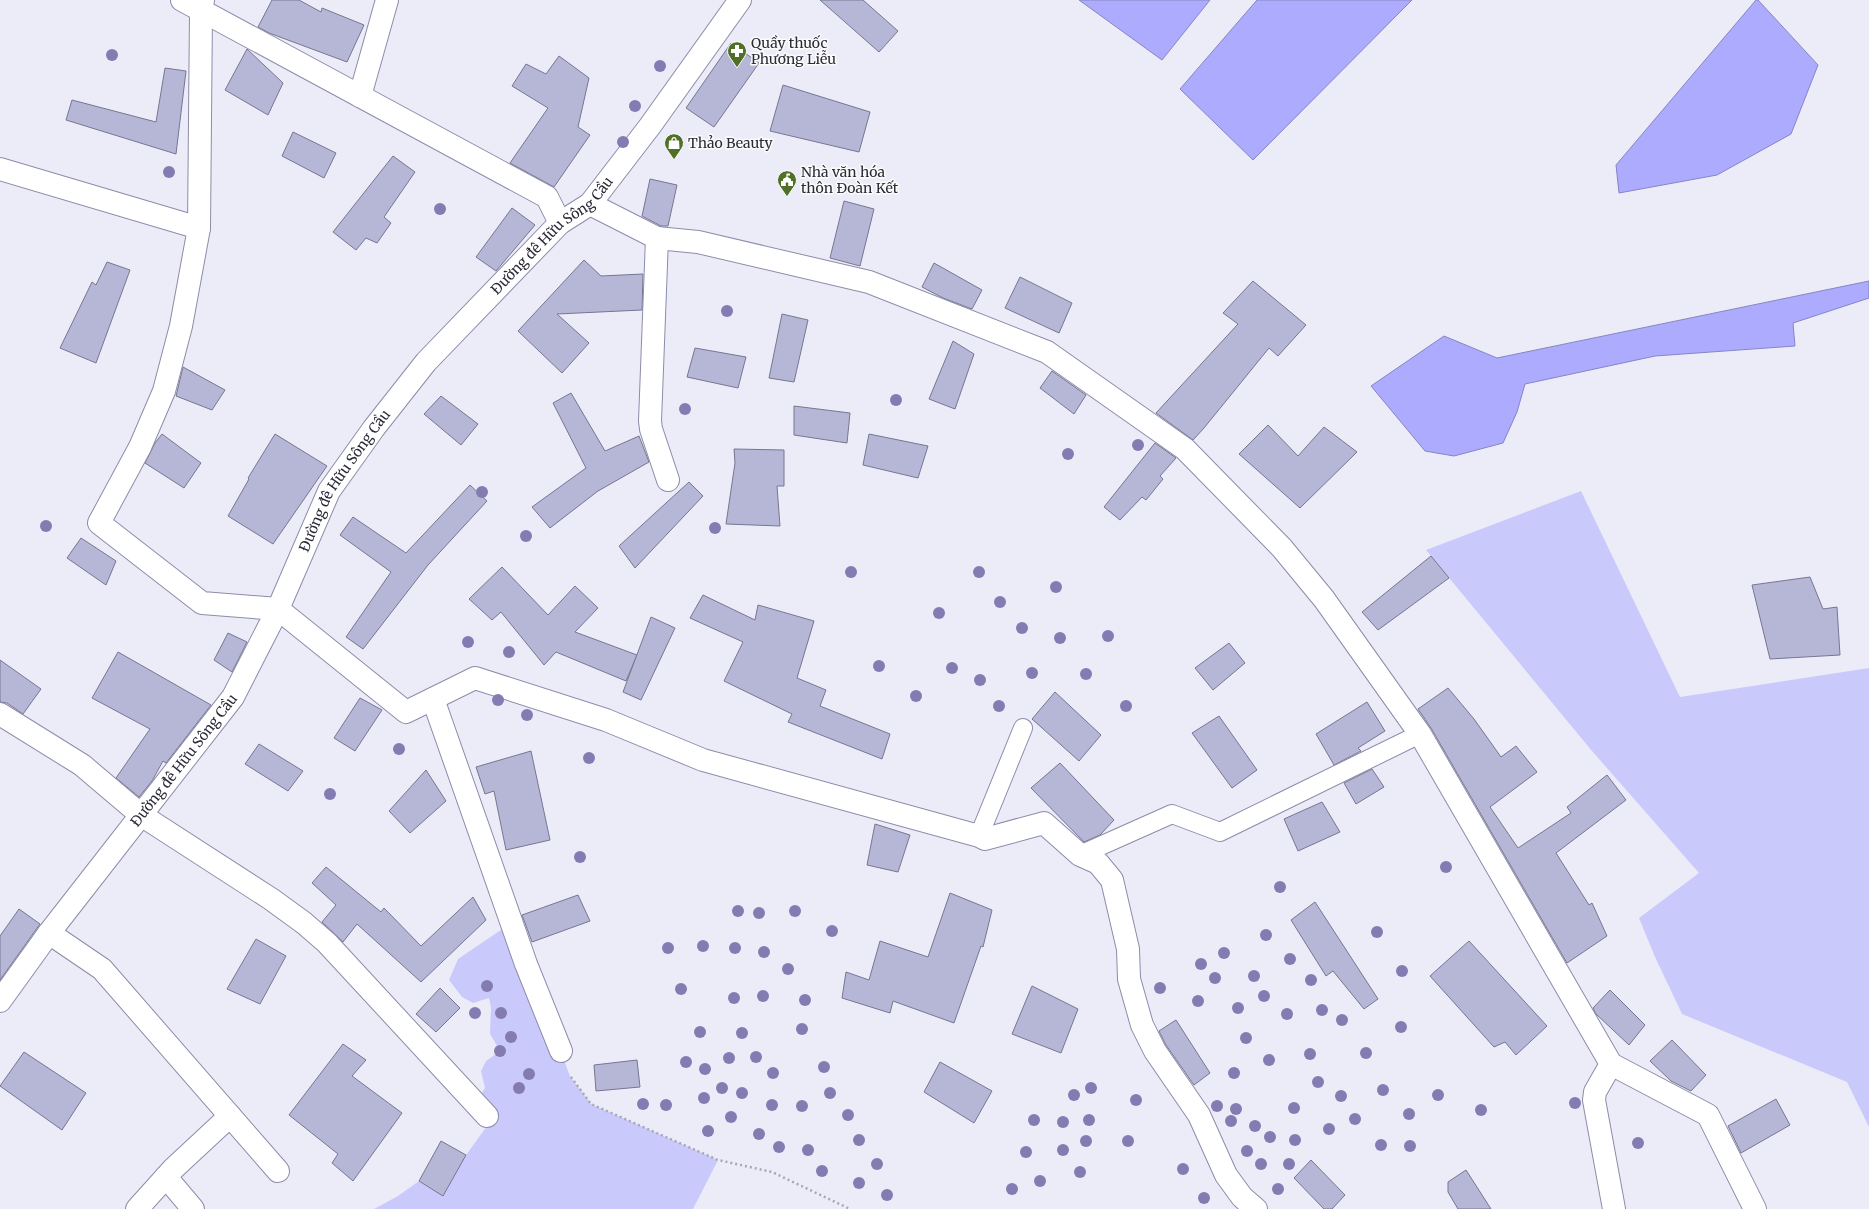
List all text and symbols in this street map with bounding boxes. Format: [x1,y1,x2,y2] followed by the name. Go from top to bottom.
[751,34,836,68] place label: Quầy thuốc Phương Liễu
[726,40,748,68] pharmacy icon: Quầy thuốc Phương Liễu
[663,132,685,160] shop icon: Thảo Beauty
[688,134,774,152] place label: Thảo Beauty
[801,163,899,197] place label: Nhà văn hóa thôn Đoàn Kết
[776,169,798,197] public building icon: Nhà văn hóa thôn Đoàn Kết
[487,173,617,298] street label: Đường đê Hữu Sông Cầu
[295,406,394,554] street label: Đường đê Hữu Sông Cầu
[126,690,241,830] street label: Đường đê Hữu Sông Cầu

